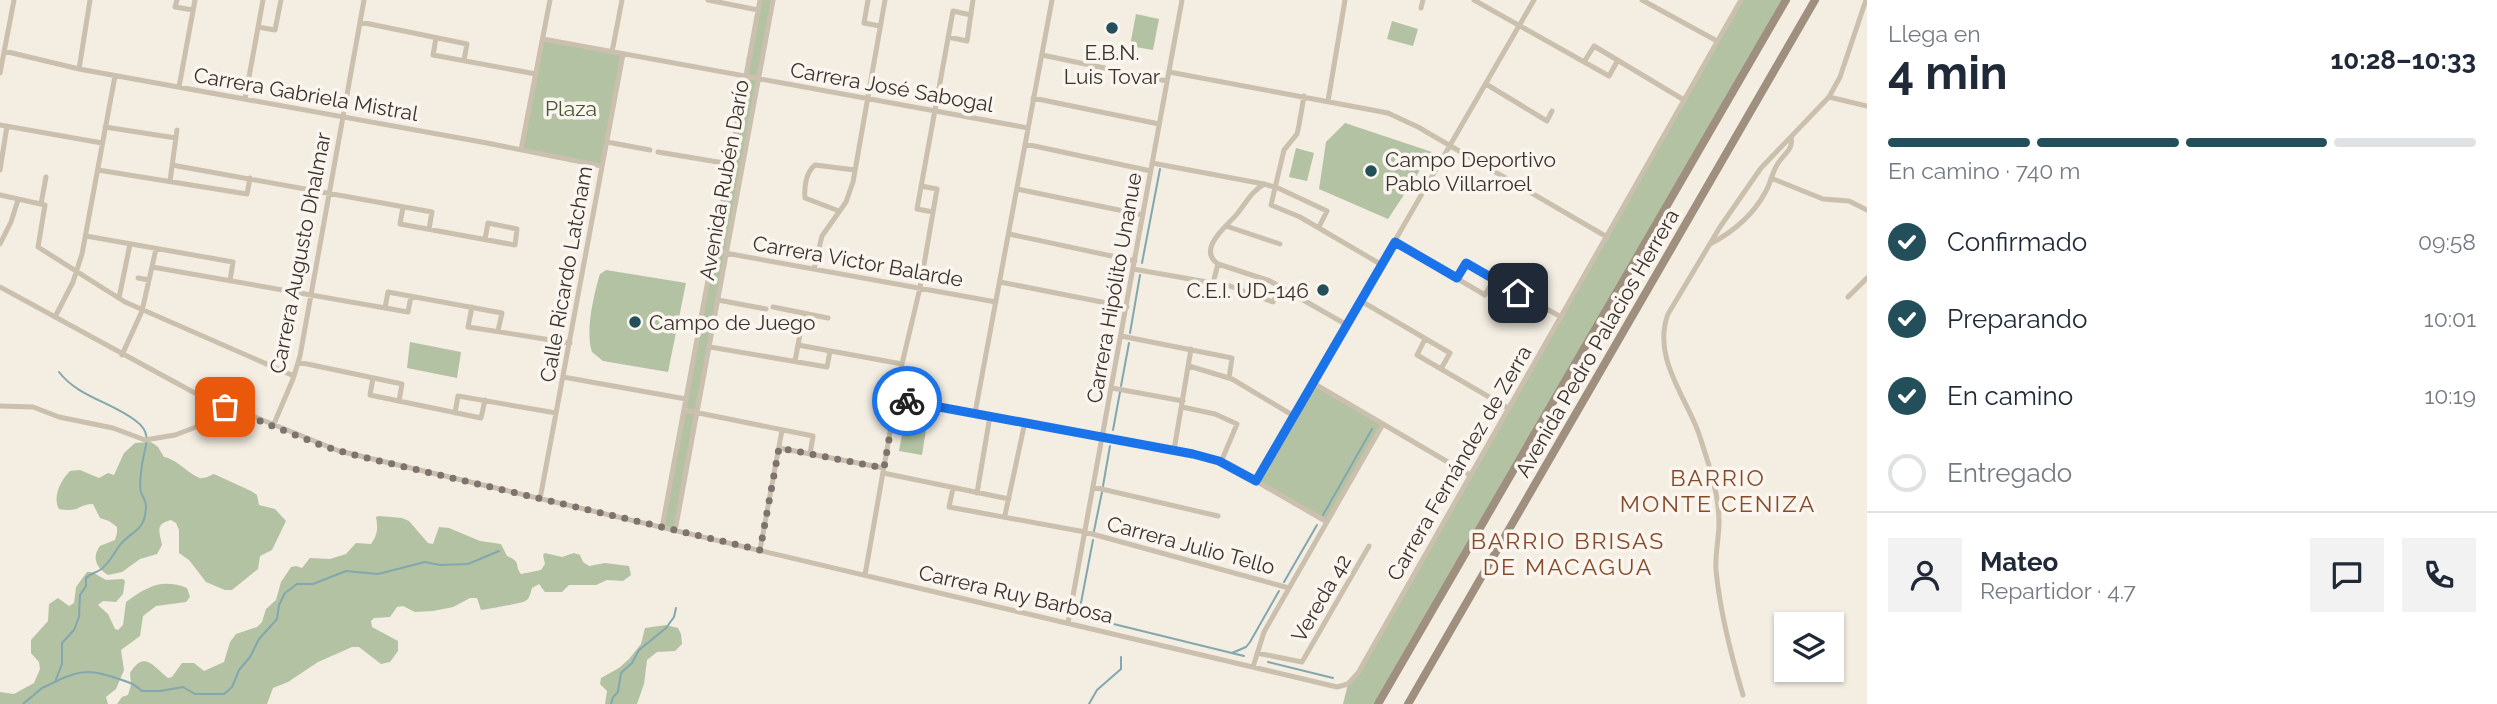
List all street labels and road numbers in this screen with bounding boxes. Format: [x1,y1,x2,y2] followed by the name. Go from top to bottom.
[788,57,996,117] street label: Carrera José Sabogal
[192,62,421,126] street label: Carrera Gabriela Mistral
[694,78,754,282] street label: Avenida Rubén Darío
[264,130,336,376] street label: Carrera Augusto Dhalmar
[535,164,597,384] street label: Calle Ricardo Latcham
[1081,171,1147,405] street label: Carrera Hipólito Unanue
[1510,205,1684,481] street label: Avenida Pedro Palacios Herrera
[751,230,965,292] street label: Carrera Victor Balarde
[1381,341,1537,585] street label: Carrera Fernández de Zerra
[1104,511,1278,579] street label: Carrera Julio Tello
[1286,550,1356,646] street label: Vereda 42
[916,559,1116,629] street label: Carrera Ruy Barbosa

